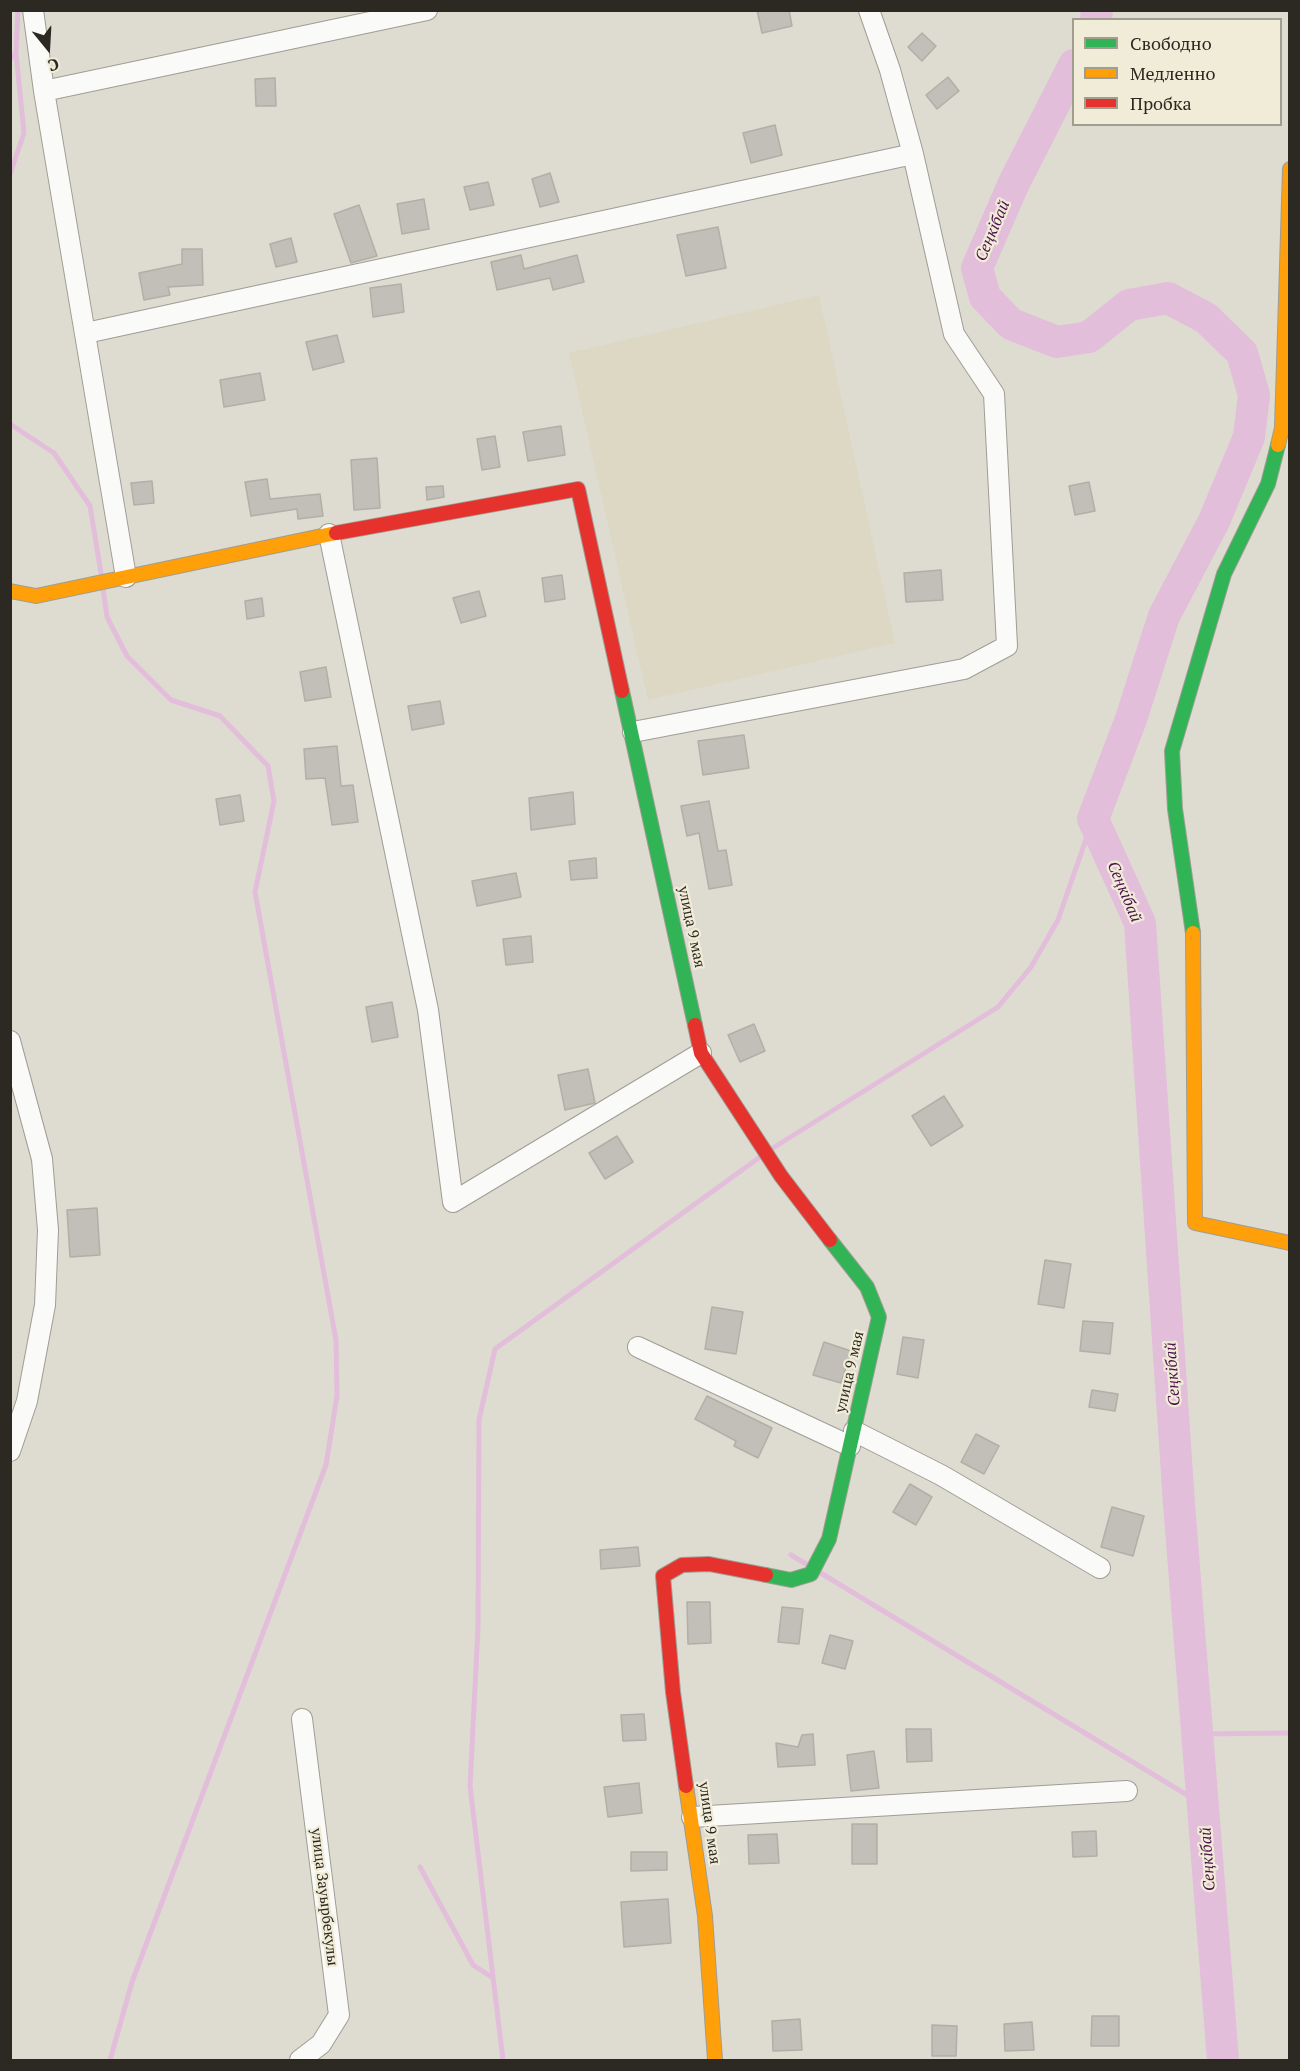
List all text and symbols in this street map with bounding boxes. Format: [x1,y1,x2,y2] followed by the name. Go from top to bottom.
[18,18,78,78] north arrow
[1072,18,1282,126] legend
[1130,31,1212,55] text: Свободно
[45,53,62,77] text: С
[1130,61,1216,85] text: Медленно
[1130,91,1192,115] text: Пробка
[972,198,1014,264] water label: Сеңкібай
[1103,859,1145,925] water label: Сеңкібай
[674,884,708,970] street label: улица 9 мая
[832,1329,868,1415] street label: улица 9 мая
[1161,1341,1185,1407] water label: Сеңкібай
[694,1781,724,1865] street label: улица 9 мая
[1196,1826,1220,1892] water label: Сеңкібай
[307,1827,341,1967] street label: улица Зауырбекулы

